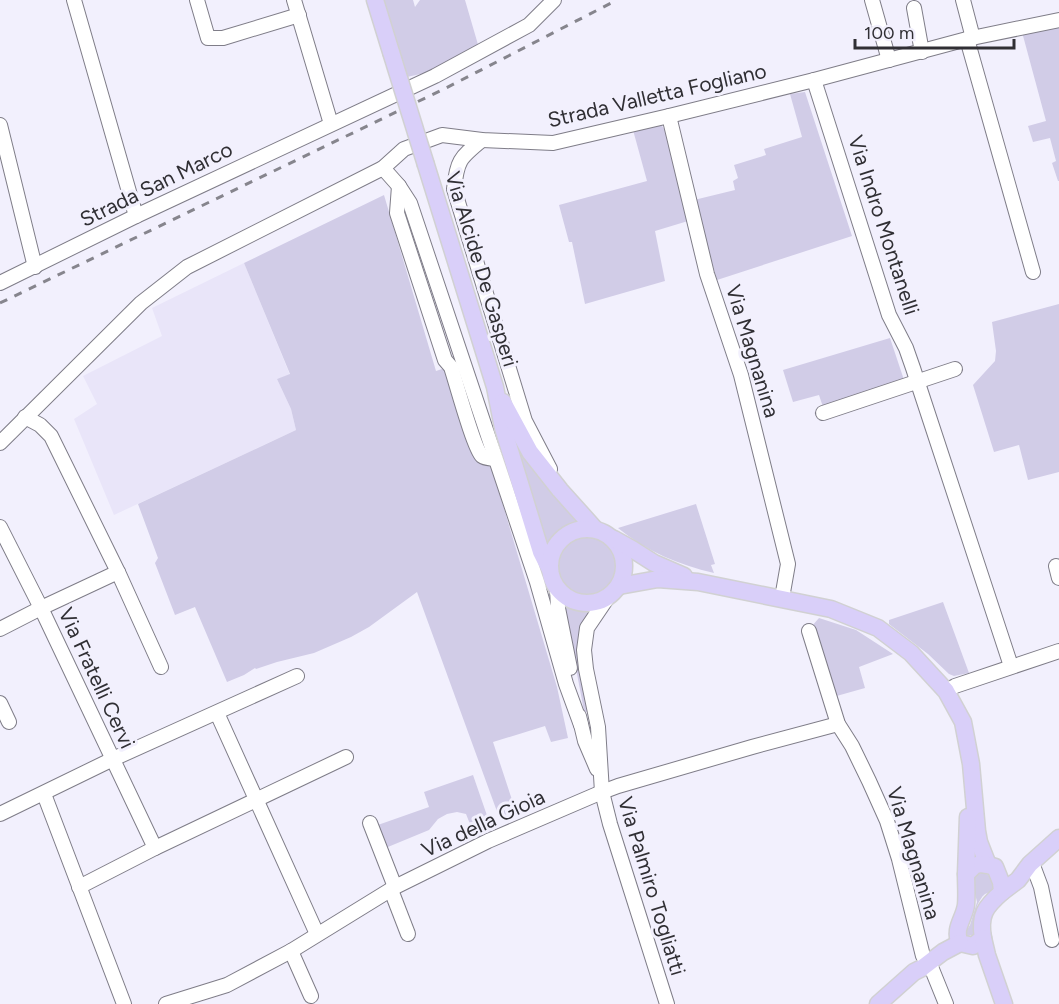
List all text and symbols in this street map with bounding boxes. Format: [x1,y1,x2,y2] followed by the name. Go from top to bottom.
[855,12,1014,50] scale bar
[864,22,914,44] text: 100 m
[545,58,769,132] street label: Strada Valletta Fogliano
[843,132,925,318] street label: Via Indro Montanelli
[76,136,236,232] street label: Strada San Marco
[440,168,524,370] street label: Via Alcide De Gasperi
[721,282,785,420] street label: Via Magnanina
[53,604,141,752] street label: Via Fratelli Cervi
[418,784,548,862] street label: Via della Gioia
[882,784,946,922] street label: Via Magnanina
[613,794,691,978] street label: Via Palmiro Togliatti

